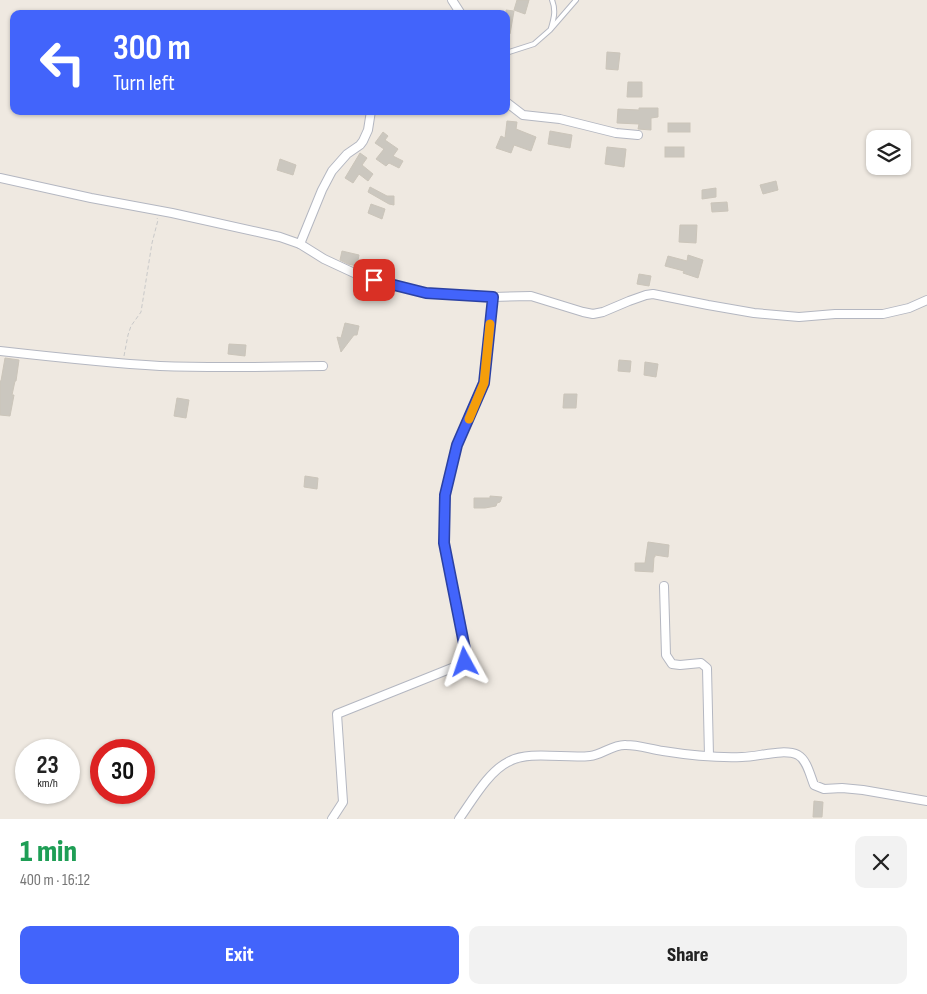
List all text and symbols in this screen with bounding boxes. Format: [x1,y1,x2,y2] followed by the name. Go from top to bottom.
[113,27,191,70] text: 300 m
[30,30,95,95] icon: left
[113,70,175,97] text: Turn left
[866,130,911,175] map controls
[866,130,911,175] button: layers
[353,259,395,301] pin
[360,266,388,294] icon: arrive
[438,635,490,687] position arrow
[90,739,155,804] speed limit sign: 30
[36,750,59,781] text: 23
[37,776,58,791] text: km/h
[20,834,77,870] text: 1 min
[855,836,907,888] button: close
[20,871,90,890] text: 400 m · 16:12
[20,926,459,984] button: Exit
[469,926,907,984] button: Share

